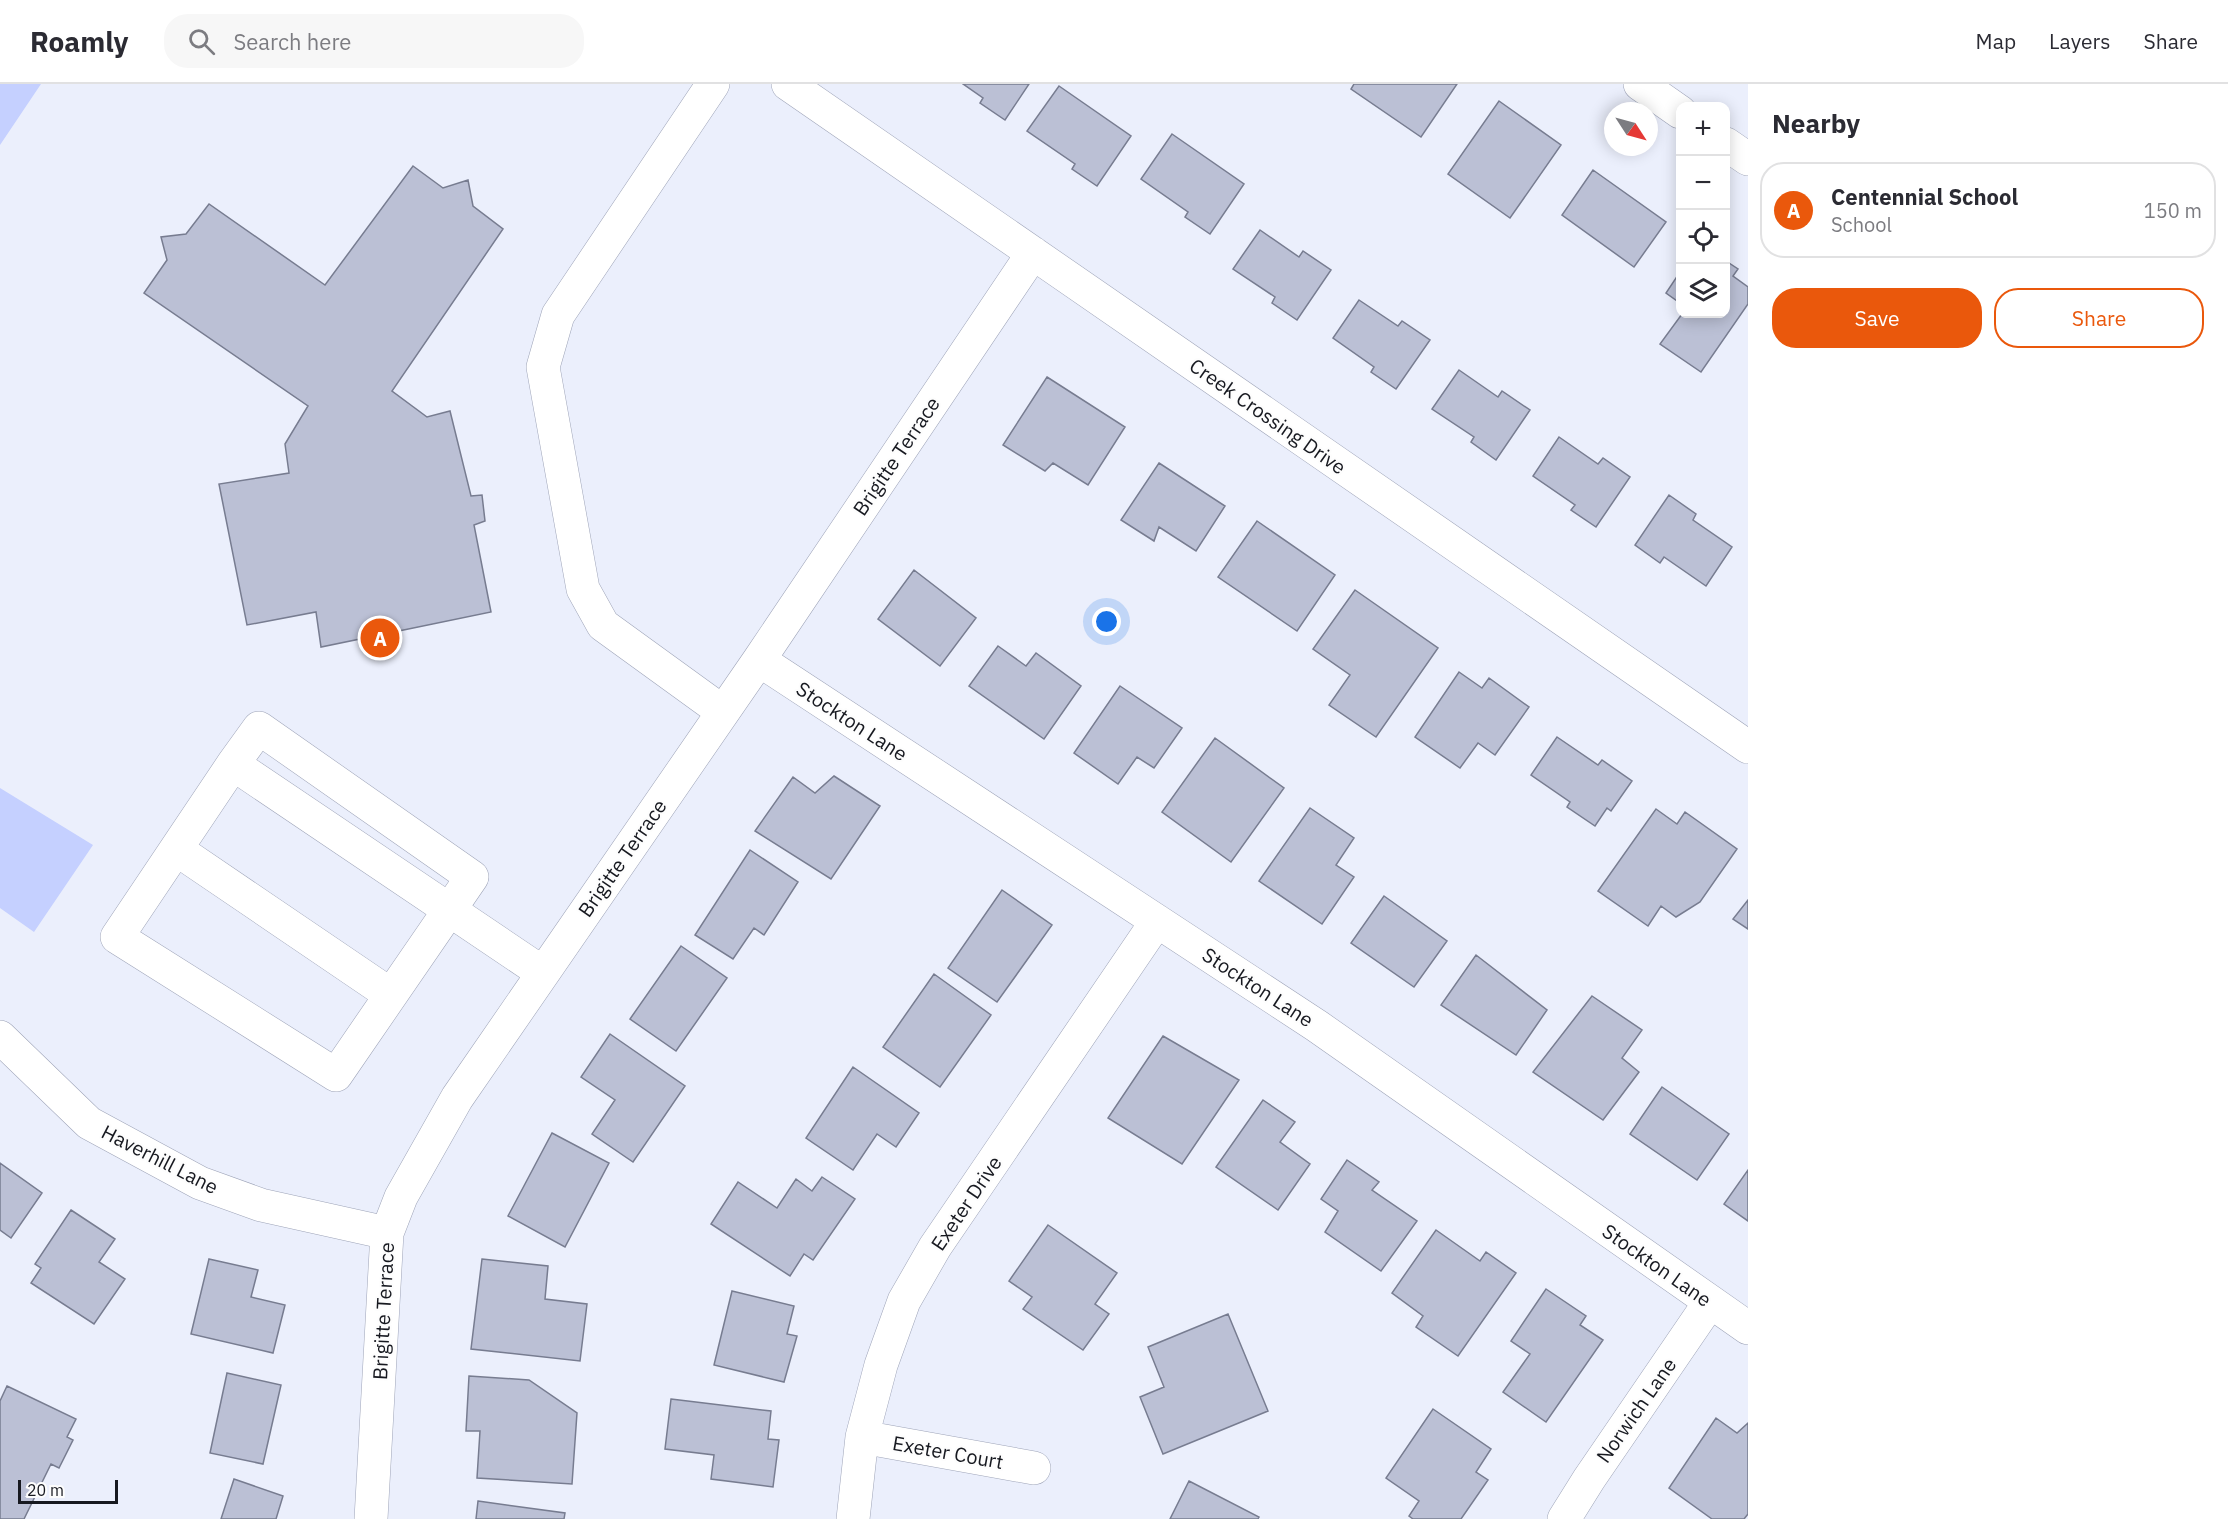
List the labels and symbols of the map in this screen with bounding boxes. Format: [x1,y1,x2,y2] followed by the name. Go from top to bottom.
[1604,102,1658,156] north arrow
[1184,352,1352,480] street label: Creek Crossing Drive
[846,391,946,521] street label: Brigitte Terrace
[1092,607,1121,636] your location
[360,616,400,660] pin: A
[791,675,913,767] street label: Stockton Lane
[571,794,673,922] street label: Brigitte Terrace
[1197,941,1319,1033] street label: Stockton Lane
[97,1118,223,1200] street label: Haverhill Lane
[924,1150,1008,1256] street label: Exeter Drive
[1597,1217,1717,1313] street label: Stockton Lane
[366,1241,400,1380] street label: Brigitte Terrace
[1590,1352,1682,1468] street label: Norwich Lane
[891,1429,1005,1475] street label: Exeter Court
[18,1477,118,1504] scale bar

